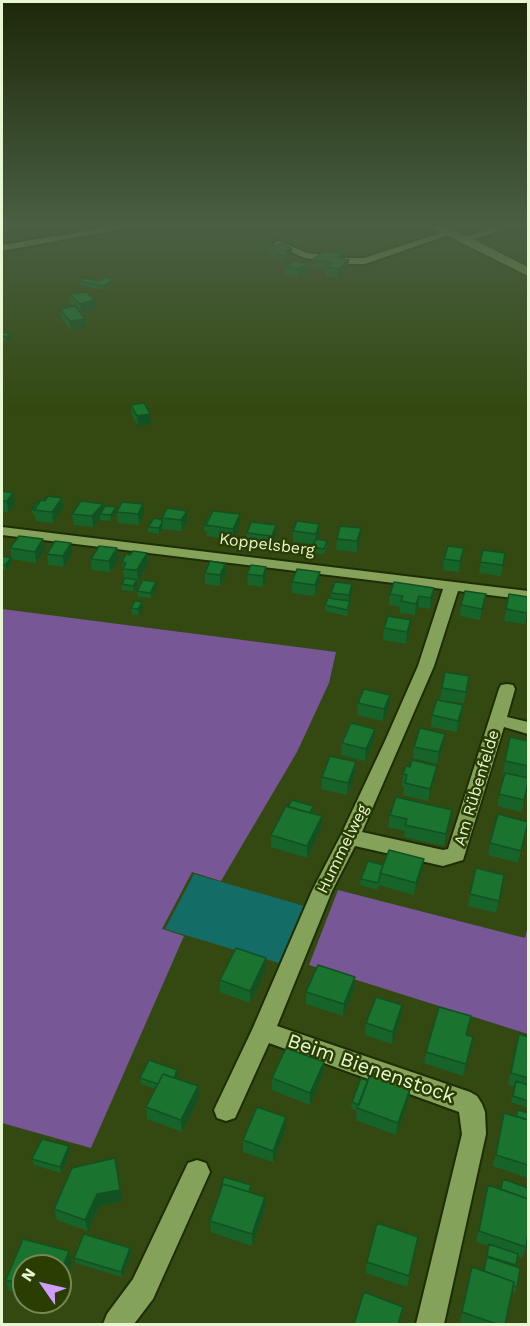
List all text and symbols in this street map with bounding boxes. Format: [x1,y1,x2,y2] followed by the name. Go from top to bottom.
[218,530,316,560] street label: Koppelsberg
[450,728,504,848] street label: Am Rübenfelde
[313,801,373,897] street label: Hummelweg
[284,1029,458,1109] street label: Beim Bienenstock
[12,1254,72,1314] north arrow
[17,1265,40,1285] text: N

